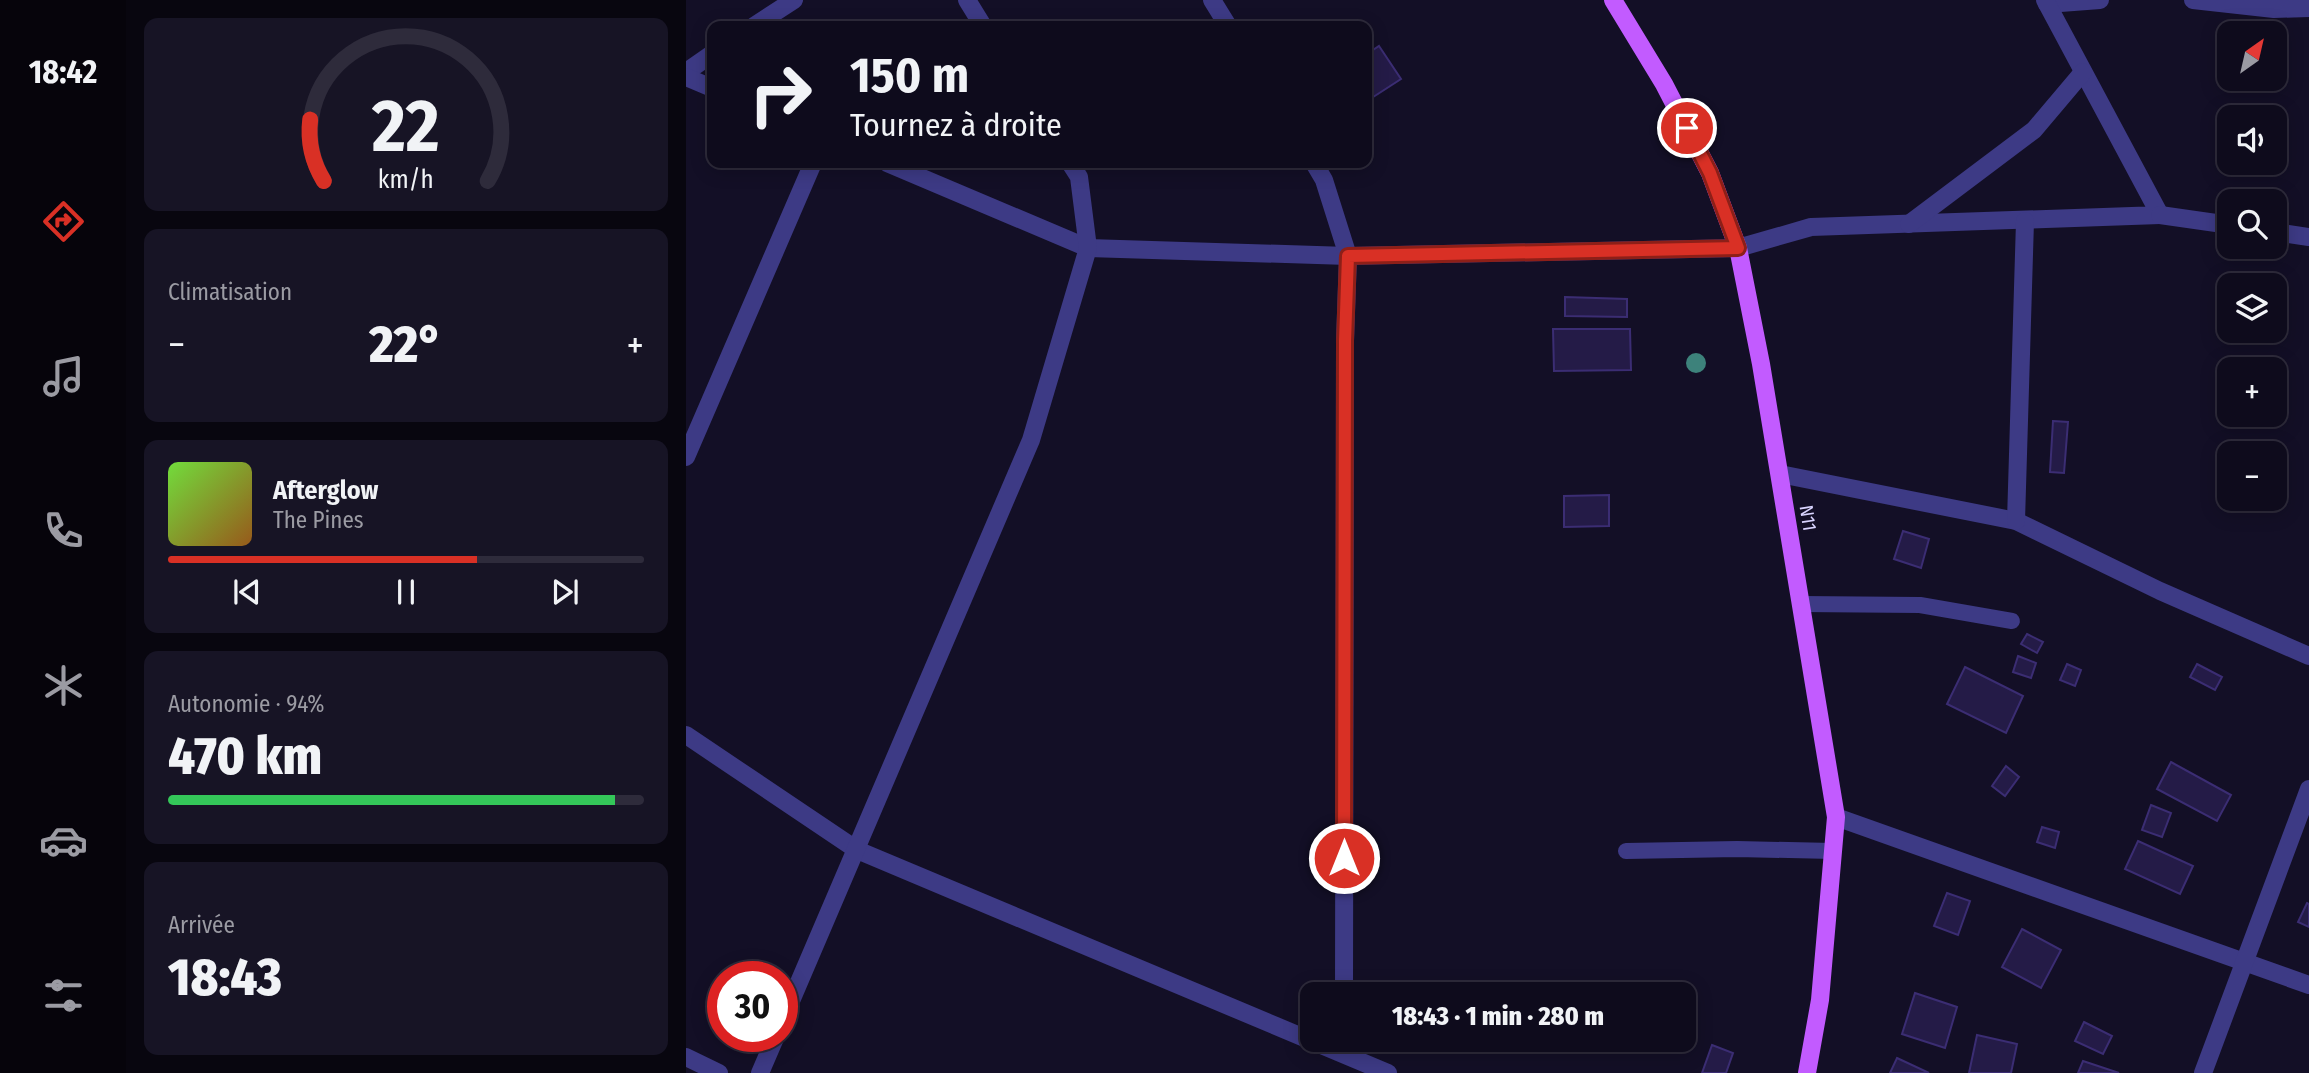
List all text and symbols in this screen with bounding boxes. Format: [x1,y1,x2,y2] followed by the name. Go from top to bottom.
[2217,21,2287,91] north arrow
[2217,21,2287,511] map controls
[850,46,969,105] text: 150 m
[735,49,826,140] icon: right
[29,53,97,91] text: 18:42
[371,83,440,170] text: 22
[1657,98,1717,158] pin
[2217,105,2287,175] button: sound
[850,106,1062,144] text: Tournez à droite
[1668,109,1706,147] icon: arrive
[378,164,434,194] text: km/h
[2217,189,2287,259] button: search
[39,197,88,246] icon: directions
[2217,273,2287,343] button: layers
[168,278,292,306] text: Climatisation
[369,313,443,376] text: 22°
[168,322,185,368] text: −
[627,322,644,368] text: +
[39,352,88,401] icon: music
[2217,357,2287,427] button: +
[2217,441,2287,511] button: −
[273,475,378,506] text: Afterglow
[1795,503,1821,533] street label: N11
[39,506,88,555] icon: phone
[273,506,364,534] text: The Pines
[228,573,266,611] icon: previous
[387,573,425,611] icon: pause
[546,573,584,611] icon: next
[39,661,88,710] icon: climate
[168,690,325,718] text: Autonomie · 94%
[168,725,322,788] text: 470 km
[39,816,88,865] icon: car
[1307,821,1381,895] position arrow
[168,911,235,939] text: Arrivée
[168,946,282,1009] text: 18:43
[707,961,798,1052] speed limit sign: 30
[39,971,88,1020] icon: filters
[1392,1001,1604,1032] text: 18:43 · 1 min · 280 m

